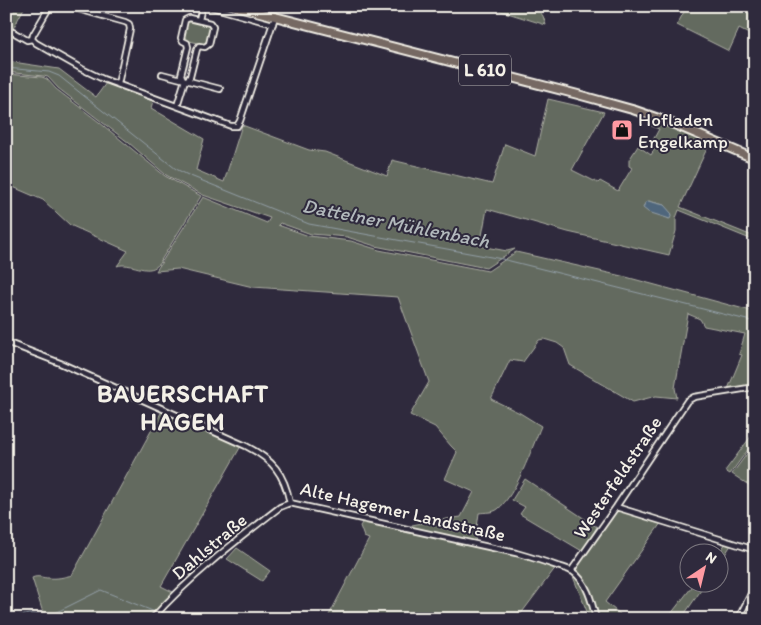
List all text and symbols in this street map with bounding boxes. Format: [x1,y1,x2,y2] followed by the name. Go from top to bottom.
[459,54,511,86] road number: L 610
[638,108,728,153] place label: Hofladen Engelkamp
[610,118,634,142] shop icon: Hofladen Engelkamp
[301,193,492,253] water label: Dattelner Mühlenbach
[97,379,269,436] district label: BAUERSCHAFT HAGEM
[568,412,667,543] street label: Westerfeldstraße
[298,477,508,546] street label: Alte Hagemer Landstraße
[167,508,252,584] street label: Dahlstraße
[678,542,728,592] north arrow
[702,548,720,567] text: N

